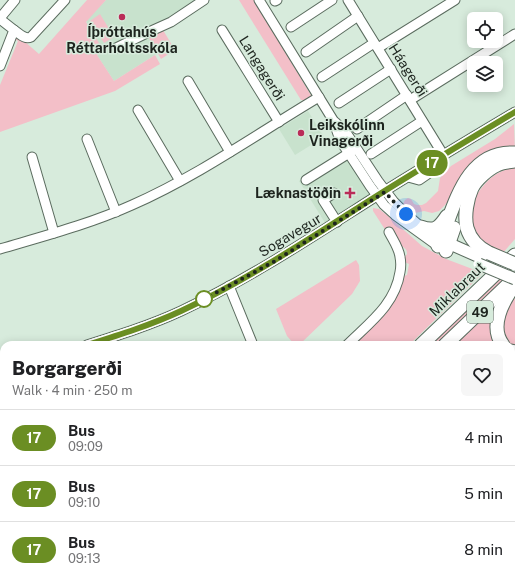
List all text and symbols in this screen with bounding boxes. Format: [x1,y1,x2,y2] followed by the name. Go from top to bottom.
[117,12,127,22] marker: Íþróttahús Réttarholtsskóla
[467,12,503,92] map controls
[467,12,503,48] button: locate
[66,23,178,56] place label: Íþróttahús Réttarholtsskóla
[236,33,288,103] street label: Langagerði
[386,41,430,99] street label: Háagerði
[467,56,503,92] button: layers
[309,117,385,149] place label: Leikskólinn Vinagerði
[296,128,306,138] marker: Leikskólinn Vinagerði
[414,150,450,176] line badge: 17
[425,155,439,171] text: 17
[255,185,341,201] place label: Læknastöðin
[344,187,356,199] marker: Læknastöðin
[396,204,416,224] your location
[256,210,324,260] street label: Sogavegur
[426,259,488,319] street label: Miklabraut
[195,290,213,308] unlabelled marker
[467,301,493,323] road number: 49
[461,354,503,396] button: heart
[12,357,122,379] text: Borgargerði
[12,383,132,398] text: Walk · 4 min · 250 m
[68,422,95,439] text: Bus
[464,429,503,446] text: 4 min
[27,430,41,446] text: 17
[68,439,103,454] text: 09:09
[68,478,95,495] text: Bus
[464,485,503,502] text: 5 min
[27,486,41,502] text: 17
[68,495,100,510] text: 09:10
[68,534,95,551] text: Bus
[464,541,503,558] text: 8 min
[27,542,41,558] text: 17
[68,551,100,566] text: 09:13

